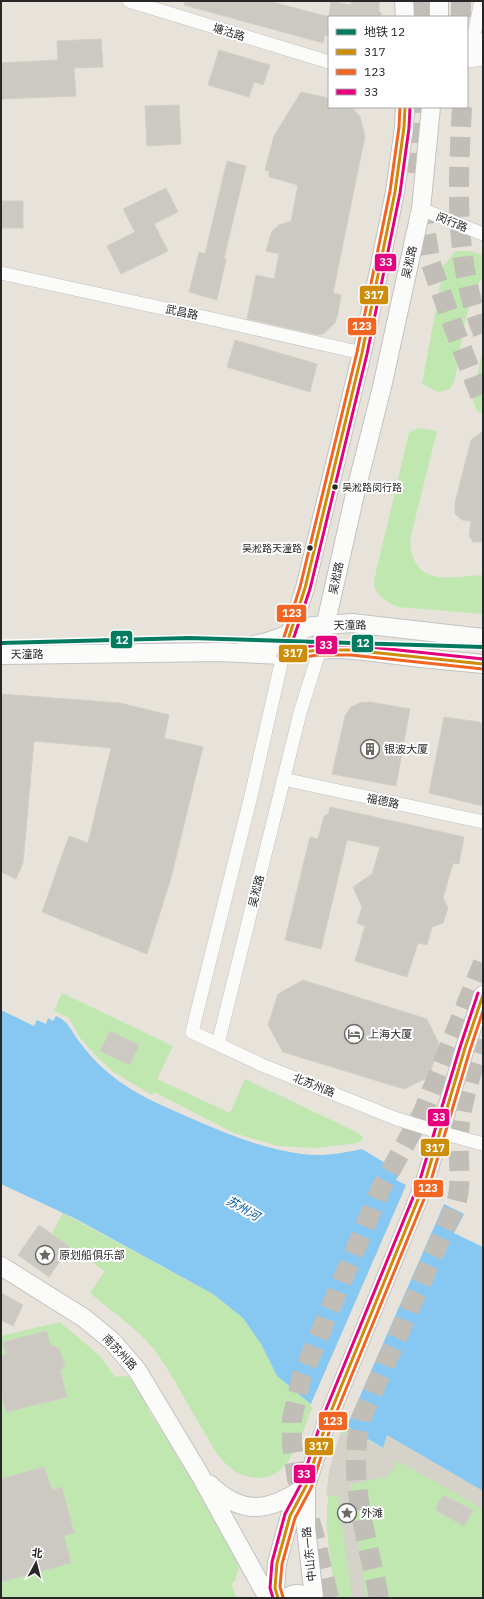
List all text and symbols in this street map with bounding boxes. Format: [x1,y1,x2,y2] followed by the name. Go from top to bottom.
[328,16,468,108] legend
[211,20,247,44] street label: 塘沽路
[364,24,405,39] text: 地铁 12
[364,44,386,59] text: 317
[364,64,386,79] text: 123
[364,84,378,99] text: 33
[434,209,470,235] street label: 闵行路
[398,244,420,280] street label: 吴淞路
[374,253,397,272] line badge: 33
[379,255,393,269] text: 33
[359,285,389,305] line badge: 317
[364,288,384,302] text: 317
[164,302,200,322] street label: 武昌路
[347,317,377,336] line badge: 123
[352,319,372,333] text: 123
[342,481,402,494] place label: 吴淞路闵行路
[330,482,340,492] marker: 吴淞路闵行路
[242,542,302,555] place label: 吴淞路天潼路
[305,543,315,553] marker: 吴淞路天潼路
[326,560,346,596] street label: 吴淞路
[276,604,307,623] line badge: 123
[282,606,302,620] text: 123
[333,618,367,632] street label: 天潼路
[110,630,133,649] line badge: 12
[115,633,129,647] text: 12
[351,634,374,653] line badge: 12
[315,635,338,655] line badge: 33
[356,636,370,650] text: 12
[319,638,333,652] text: 33
[278,644,308,663] line badge: 317
[283,646,303,660] text: 317
[11,647,44,661] street label: 天潼路
[359,738,381,760] building icon: 银波大厦
[384,742,428,756] place label: 银波大厦
[365,791,401,811] street label: 福德路
[245,873,267,909] street label: 吴淞路
[343,1023,365,1045] hotel icon: 上海大厦
[368,1027,412,1041] place label: 上海大厦
[291,1070,337,1100] street label: 北苏州路
[427,1108,450,1127] line badge: 33
[432,1110,446,1124] text: 33
[420,1138,450,1157] line badge: 317
[425,1141,445,1155] text: 317
[413,1179,444,1198] line badge: 123
[418,1181,438,1195] text: 123
[224,1193,264,1224] water label: 苏州河
[34,1244,56,1266] place icon: 原划船俱乐部
[59,1248,125,1262] place label: 原划船俱乐部
[100,1331,140,1373] street label: 南苏州路
[318,1411,348,1431] line badge: 123
[323,1414,343,1428] text: 123
[304,1437,334,1456] line badge: 317
[309,1439,329,1453] text: 317
[293,1464,316,1484] line badge: 33
[297,1467,311,1481] text: 33
[336,1502,358,1524] place icon: 外滩
[361,1506,383,1520] place label: 外滩
[299,1526,319,1582] street label: 中山东一路
[16,1543,56,1583] north arrow
[31,1545,44,1561] text: 北

